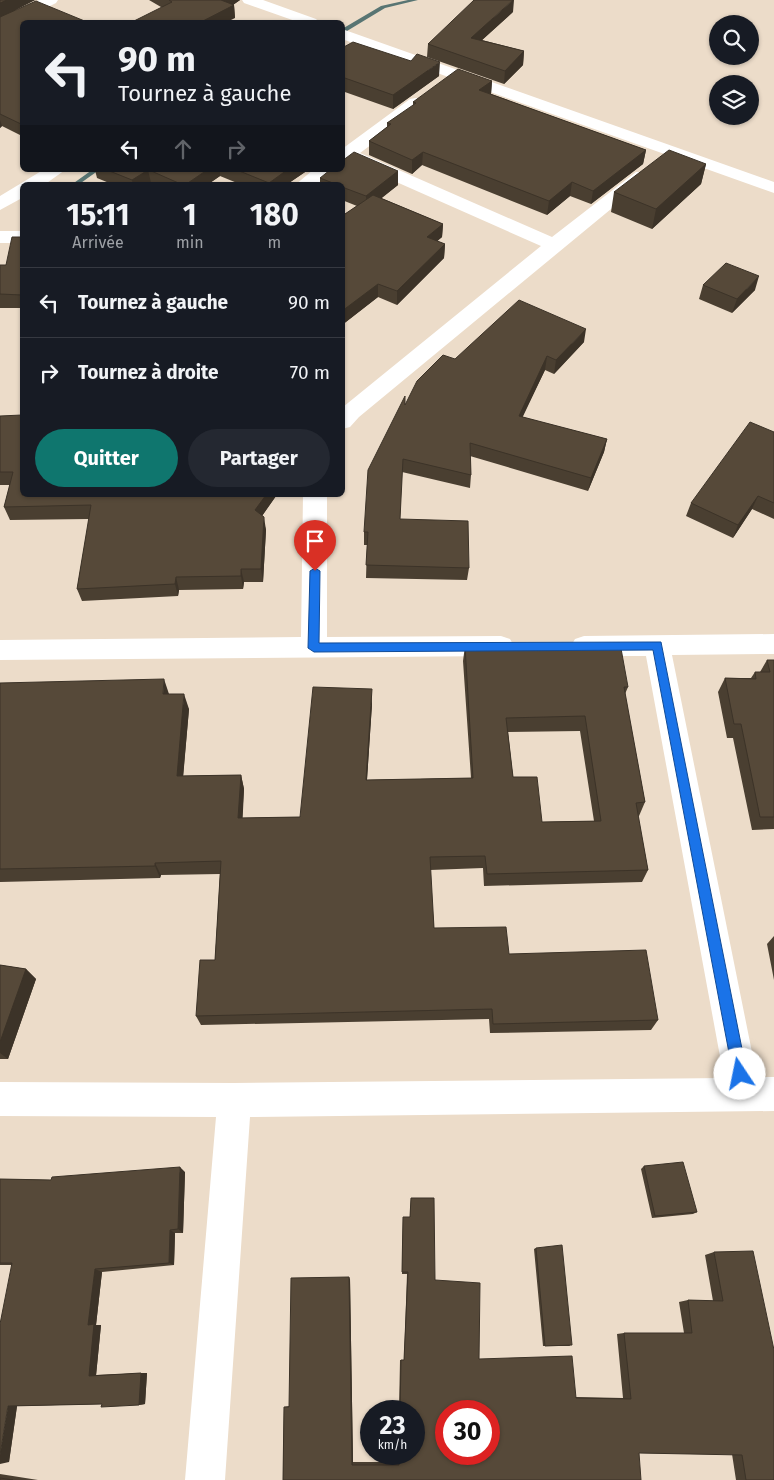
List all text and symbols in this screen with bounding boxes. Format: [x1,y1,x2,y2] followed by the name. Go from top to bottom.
[709,15,759,125] map controls
[709,15,759,65] button: search
[118,38,196,80] text: 90 m
[35,40,100,105] icon: left
[709,75,759,125] button: layers
[118,80,291,107] text: Tournez à gauche
[116,135,144,163] icon: left
[169,135,197,163] icon: ahead
[222,135,250,163] icon: right
[66,197,130,233] text: 15:11
[183,197,197,233] text: 1
[250,197,299,233] text: 180
[72,233,124,252] text: Arrivée
[176,233,204,252] text: min
[267,233,281,252] text: m
[35,289,63,317] icon: left
[78,291,228,314] text: Tournez à gauche
[288,291,330,314] text: 90 m
[35,359,63,387] icon: right
[78,361,219,384] text: Tournez à droite
[290,361,330,384] text: 70 m
[35,429,178,487] button: Quitter
[188,429,330,487] button: Partager
[294,520,336,571] pin
[301,527,329,555] icon: arrive
[713,1047,765,1099] position arrow
[435,1400,500,1465] speed limit sign: 30
[380,1411,405,1441] text: 23
[378,1438,407,1452] text: km/h

